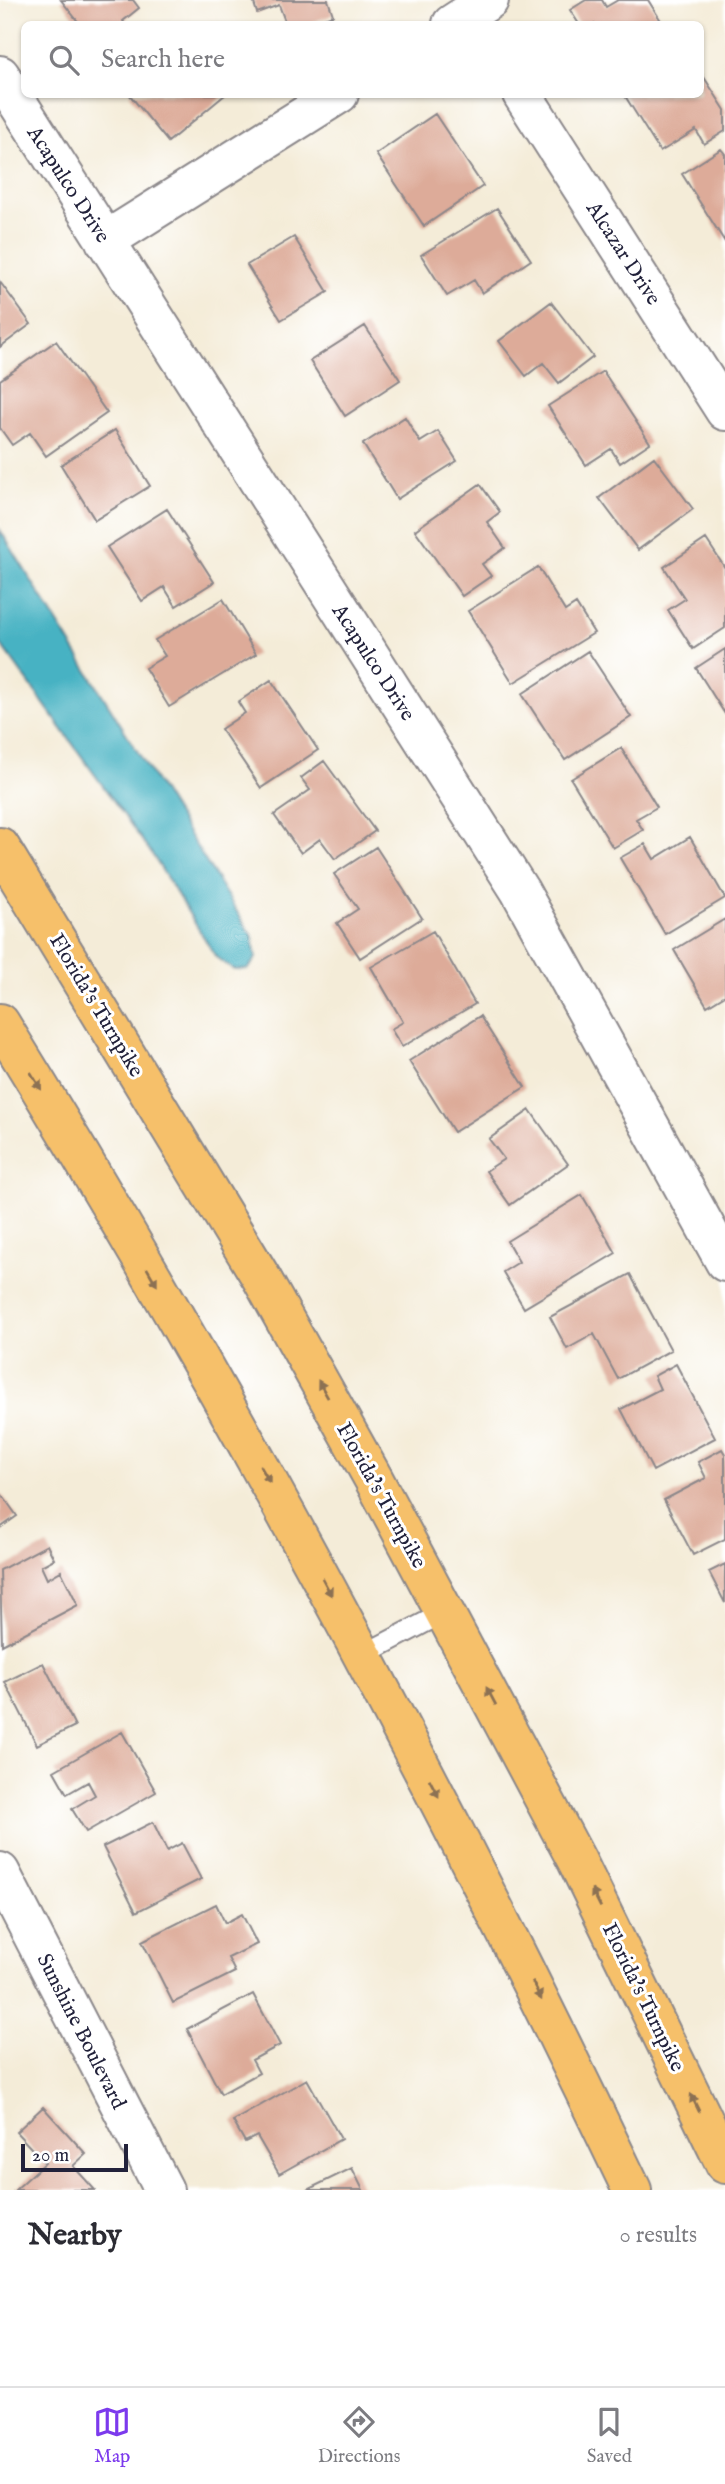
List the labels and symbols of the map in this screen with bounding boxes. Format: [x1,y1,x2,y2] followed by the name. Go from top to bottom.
[19,120,116,249] street label: Acapulco Drive
[579,196,666,311] street label: Alcazar Drive
[324,598,421,727] street label: Acapulco Drive
[42,929,149,1083] street label: Florida's Turnpike
[29,1072,42,1091] one-way arrow
[146,1267,158,1287] one-way arrow
[317,1379,329,1399] one-way arrow
[330,1418,432,1574] street label: Florida's Turnpike
[259,1465,271,1484] one-way arrow
[321,1577,333,1597] one-way arrow
[485,1686,497,1706] one-way arrow
[428,1778,439,1798] one-way arrow
[590,1888,601,1908] one-way arrow
[595,1919,691,2077] street label: Florida's Turnpike
[30,1949,132,2115] street label: Sunshine Boulevard
[531,1981,542,2001] one-way arrow
[689,2093,700,2113] one-way arrow
[21,2141,128,2173] scale bar

